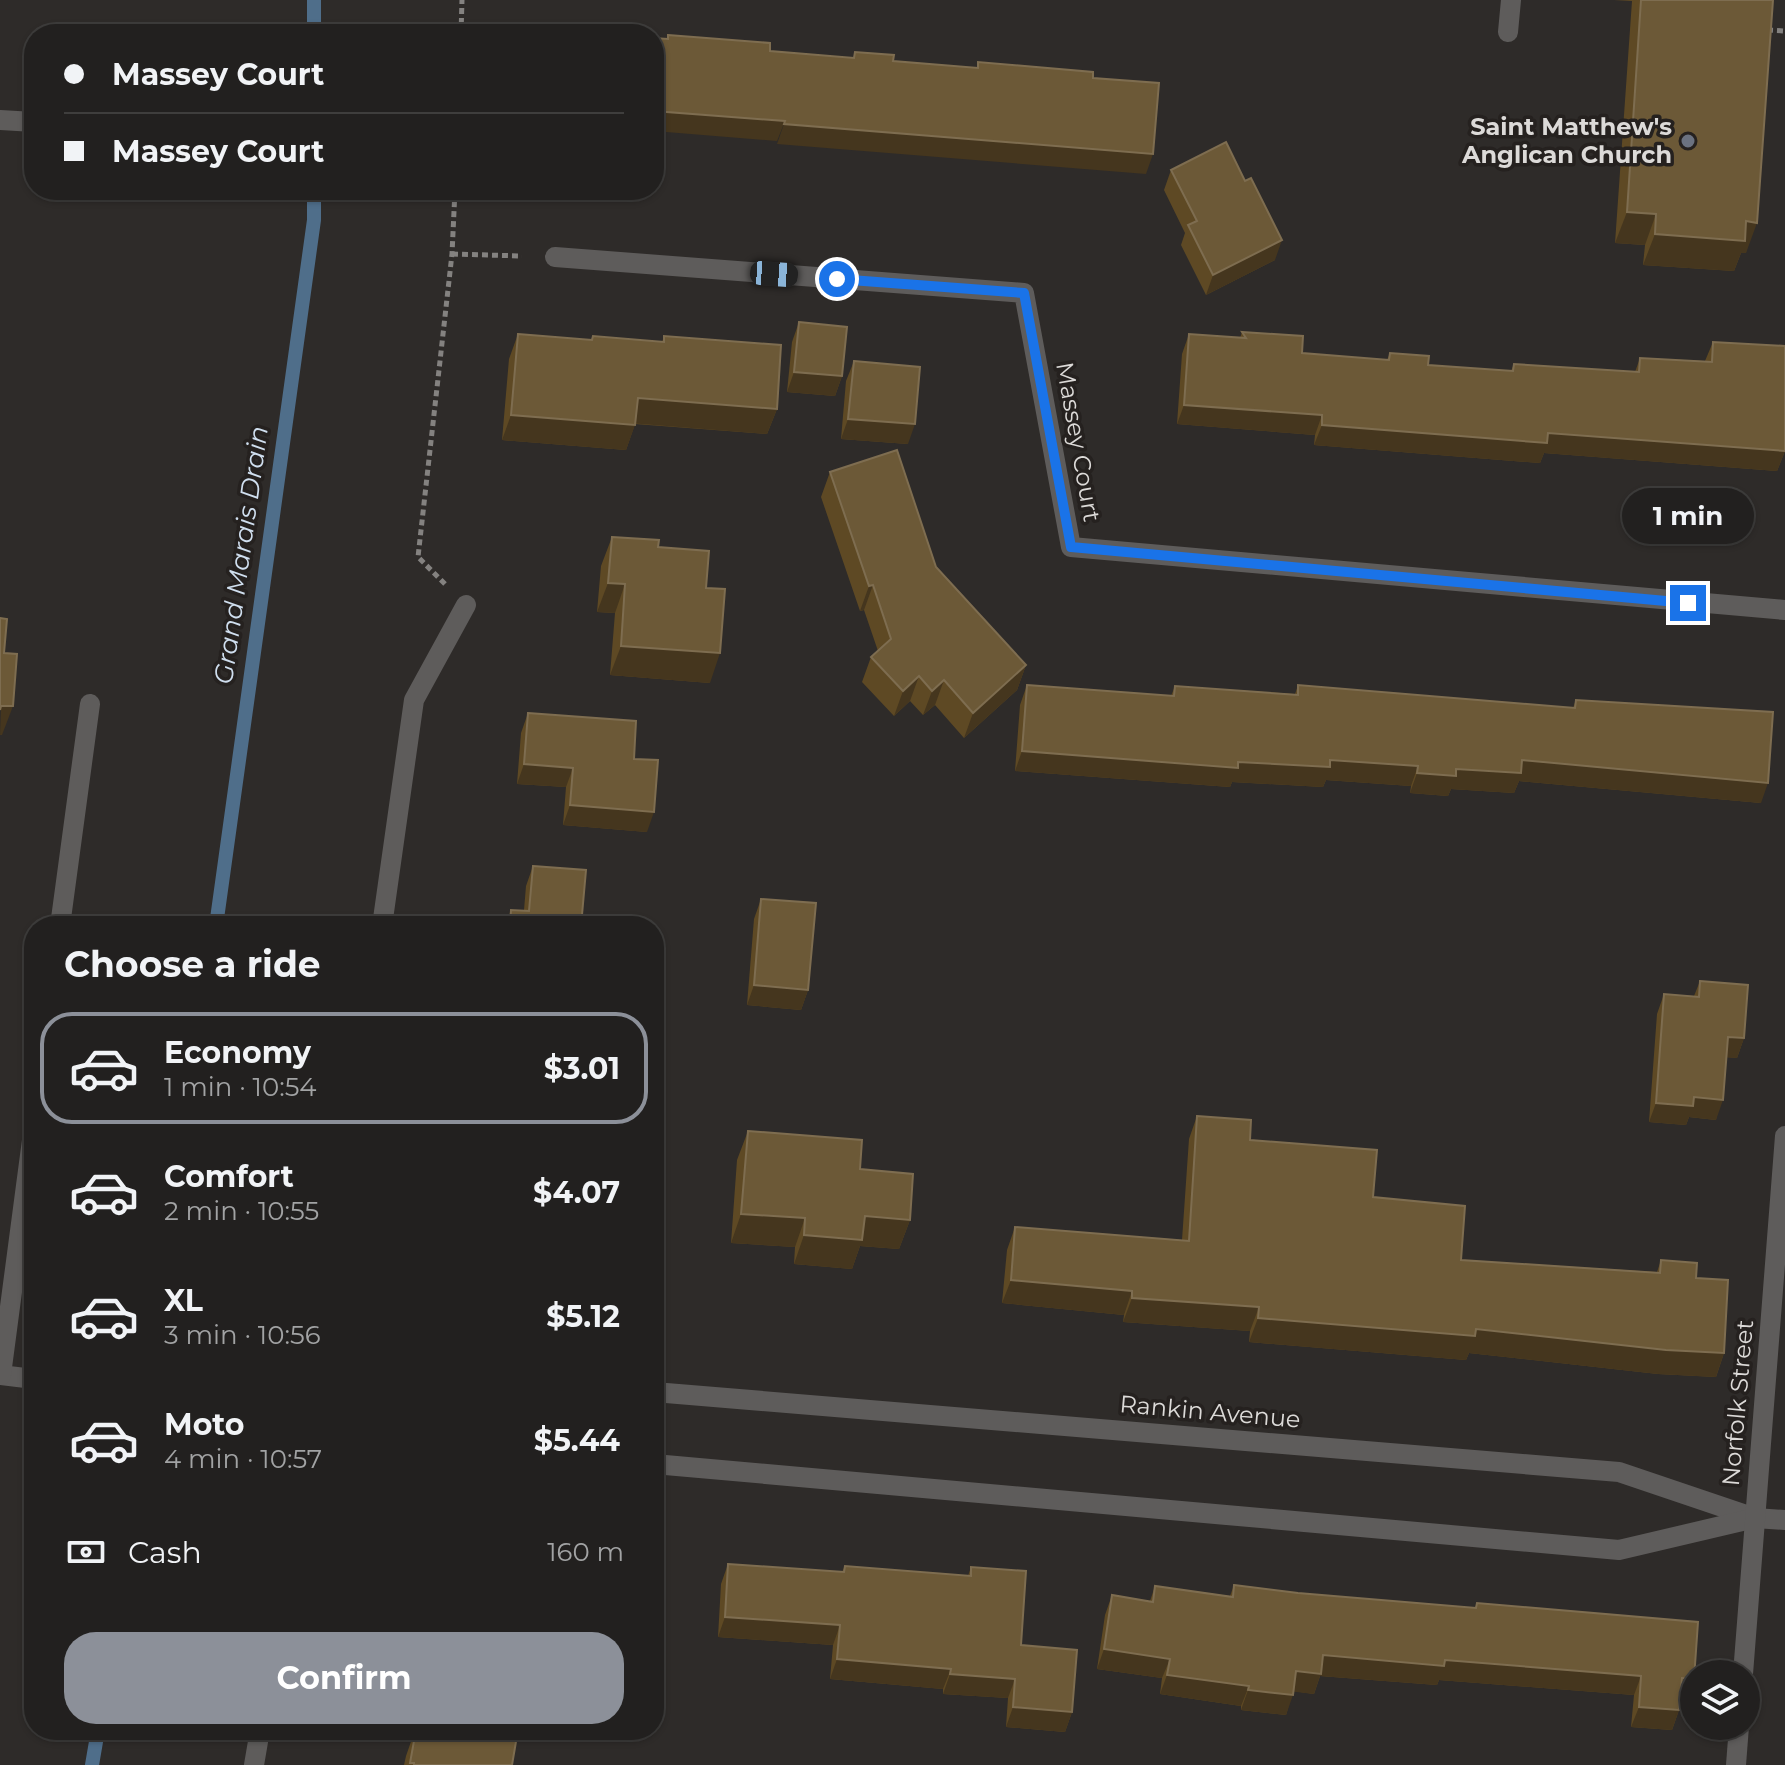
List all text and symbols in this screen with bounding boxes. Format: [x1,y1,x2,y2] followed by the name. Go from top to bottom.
[112,56,324,93] text: Massey Court
[1461,112,1672,169] place label: Saint Matthew's Anglican Church
[1679,132,1697,150] marker: Saint Matthew's Anglican Church
[112,133,324,170] text: Massey Court
[749,260,799,288] car
[819,261,855,297] route start
[1050,360,1107,524] street label: Massey Court
[207,424,275,686] water label: Grand Marais Drain
[1622,487,1754,543] callout: 1 min
[1653,500,1723,532] text: 1 min
[1670,585,1706,621] route end
[64,942,321,986] text: Choose a ride
[68,1032,140,1104] icon: car
[164,1034,311,1071] text: Economy
[544,1050,620,1087] text: $3.01
[164,1071,317,1103] text: 1 min · 10:54
[68,1156,140,1228] icon: car
[164,1158,294,1195] text: Comfort
[533,1174,620,1211] text: $4.07
[164,1195,319,1227] text: 2 min · 10:55
[68,1280,140,1352] icon: car
[164,1282,203,1319] text: XL
[546,1298,620,1335] text: $5.12
[1716,1318,1759,1487] street label: Norfolk Street
[164,1319,320,1351] text: 3 min · 10:56
[1118,1389,1302,1434] street label: Rankin Avenue
[68,1404,140,1476] icon: car
[164,1406,245,1443] text: Moto
[534,1422,620,1459] text: $5.44
[164,1443,322,1475] text: 4 min · 10:57
[64,1530,108,1574] icon: cash
[128,1534,202,1571] text: Cash
[547,1536,624,1568] text: 160 m
[64,1632,624,1724] button: Confirm
[1680,1660,1760,1740] map controls
[1680,1660,1760,1740] button: layers

